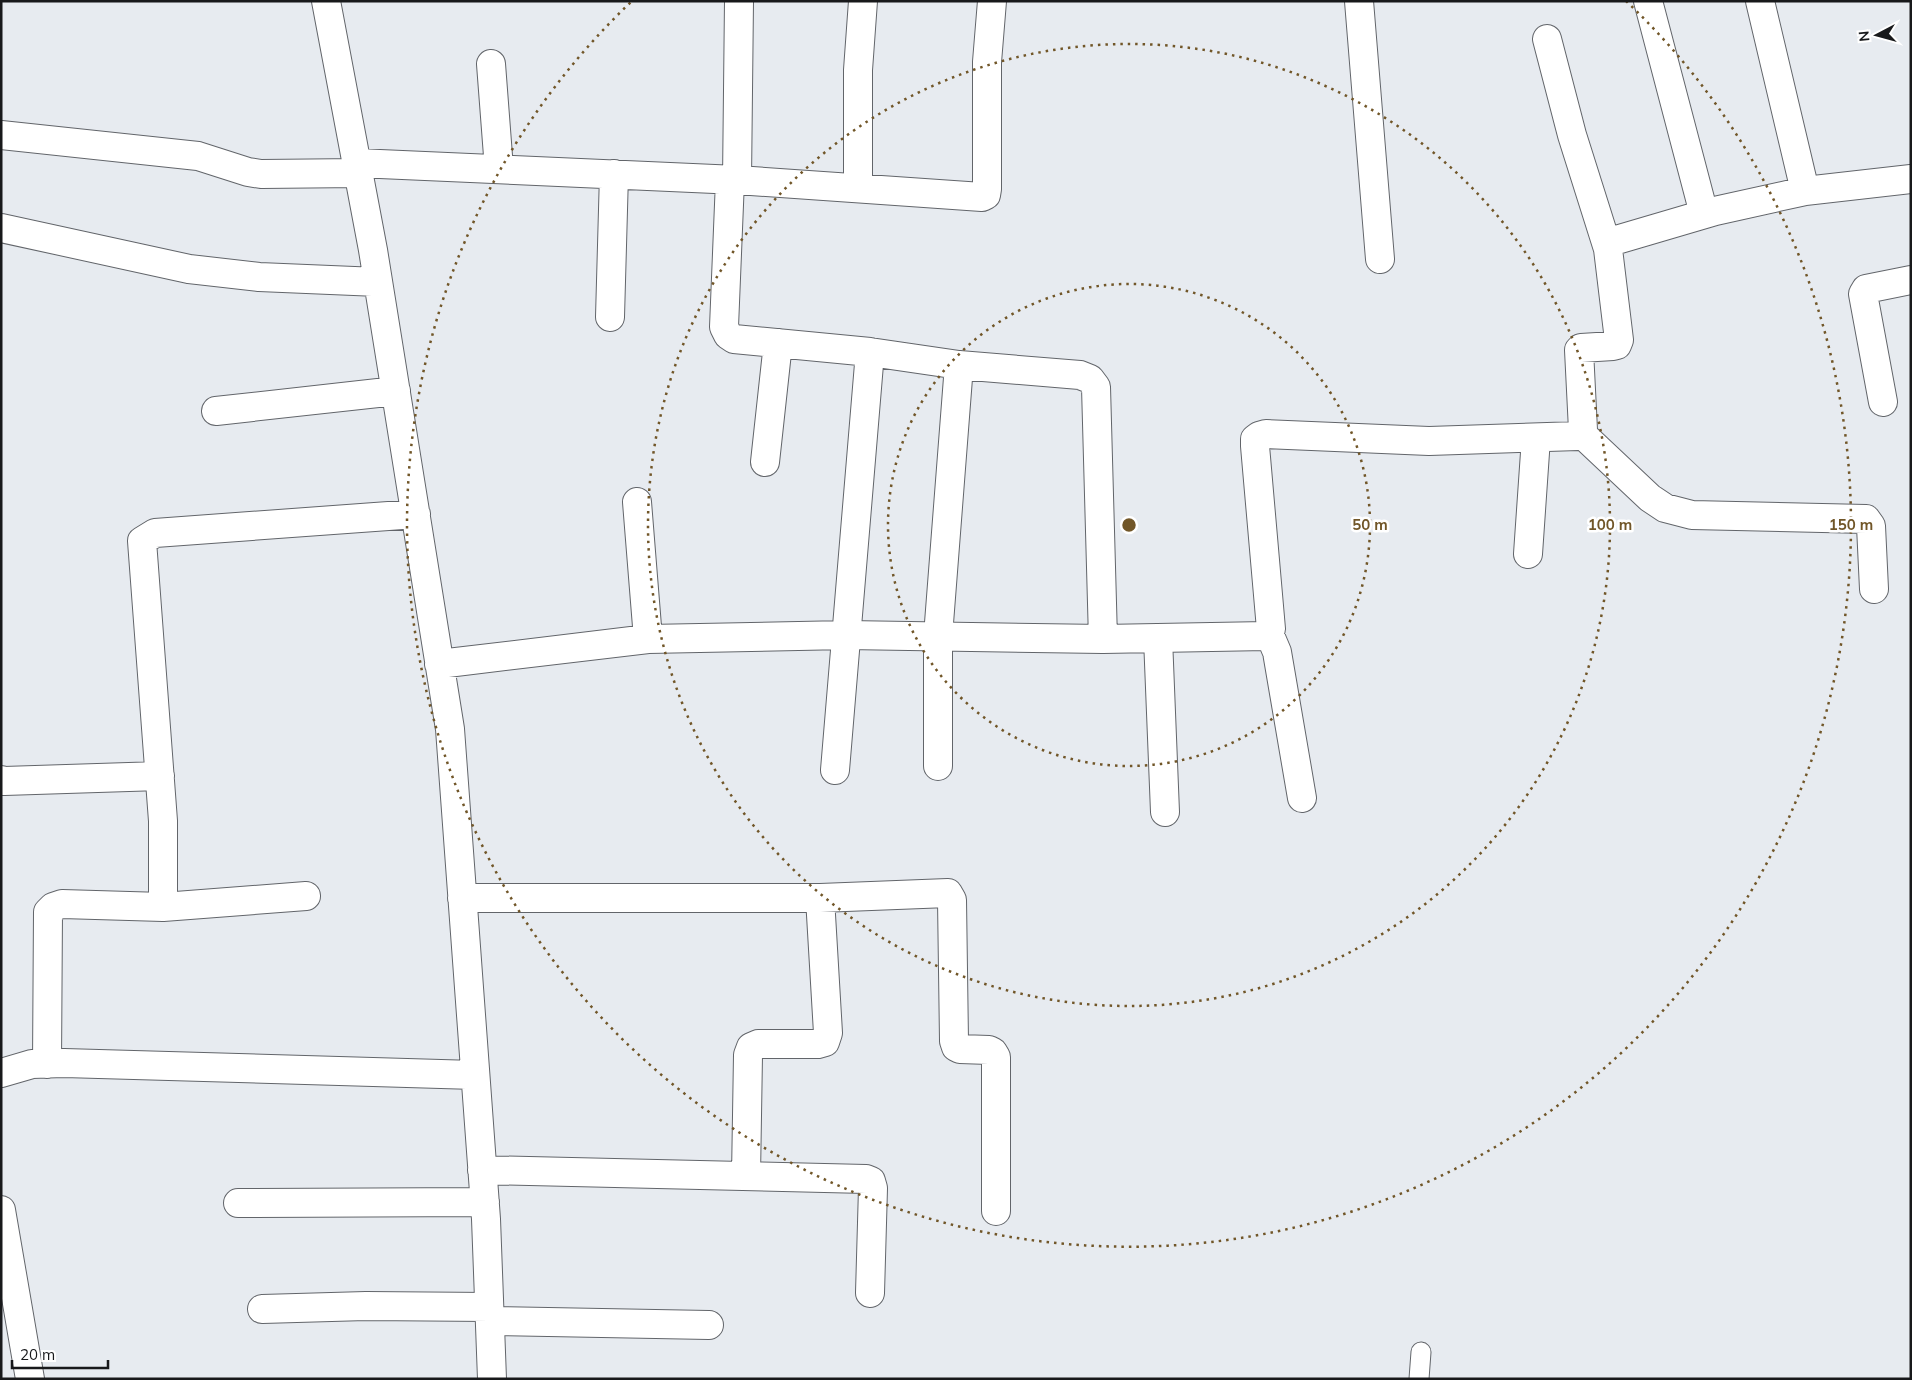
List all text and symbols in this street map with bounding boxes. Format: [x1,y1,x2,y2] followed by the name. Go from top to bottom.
[1852,10,1902,60] north arrow
[1855,30,1874,43] text: N
[1352,515,1388,534] text: 50 m
[1588,515,1632,534] text: 100 m
[1829,515,1873,534] text: 150 m
[1120,516,1138,534] centre of rings
[12,1338,109,1370] scale bar
[20,1345,55,1364] text: 20 m

